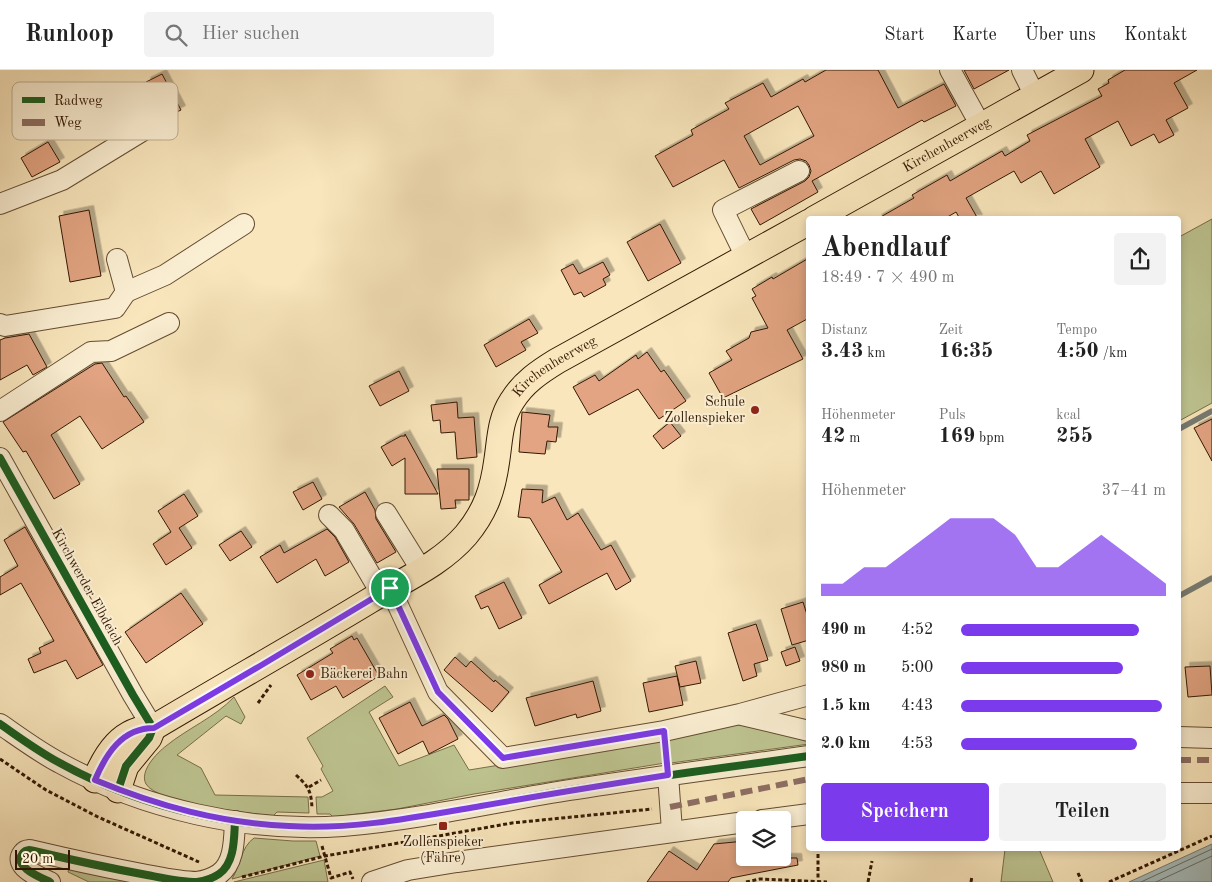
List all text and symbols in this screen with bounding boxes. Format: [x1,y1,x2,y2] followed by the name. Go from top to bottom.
[144,12,494,57] search box
[162,21,190,49] icon: search
[25,23,114,47] text: Runloop
[202,25,300,44] text: Hier suchen
[884,26,924,44] text: Start
[952,26,997,44] text: Karte
[1025,26,1096,44] text: Über uns
[1124,26,1187,44] text: Kontakt
[12,82,178,140] legend
[54,94,103,108] text: Radweg
[900,115,993,175] street label: Kirchenheerweg
[54,116,82,130] text: Weg
[1114,233,1166,285] button: share
[821,235,949,263] text: Abendlauf
[821,270,954,286] text: 18:49 · 7 × 490 m
[821,323,867,337] text: Distanz
[939,323,963,337] text: Zeit
[1056,323,1097,337] text: Tempo
[510,333,599,400] street label: Kirchenheerweg
[821,341,863,362] text: 3.43
[939,341,993,362] text: 16:35
[1056,341,1099,362] text: 4:50
[863,346,886,360] text: km
[1099,346,1127,360] text: /km
[664,395,745,425] place label: Schule Zollenspieker
[749,404,761,416] marker: Schule Zollenspieker
[821,408,895,422] text: Höhenmeter
[939,408,966,422] text: Puls
[1056,408,1080,422] text: kcal
[821,426,845,447] text: 42
[939,426,975,447] text: 169
[1056,426,1093,447] text: 255
[845,431,860,445] text: m
[975,431,1005,445] text: bpm
[821,483,906,499] text: Höhenmeter
[1102,483,1166,499] text: 37–41 m
[49,526,125,648] street label: Kirchwerder Elbdeich
[369,567,411,609] pin
[376,574,404,602] icon: arrive
[821,622,866,638] text: 490 m
[901,622,933,638] text: 4:52
[821,660,866,676] text: 980 m
[901,660,933,676] text: 5:00
[320,667,408,681] place label: Bäckerei Bahn
[304,668,316,680] marker: Bäckerei Bahn
[821,698,870,714] text: 1.5 km
[901,698,933,714] text: 4:43
[821,736,870,752] text: 2.0 km
[901,736,933,752] text: 4:53
[821,783,989,841] button: Speichern
[999,783,1166,841] button: Teilen
[736,811,791,866] map controls
[736,811,791,866] button: layers
[437,820,449,832] marker: Zollenspieker (Fähre)
[403,835,484,865] place label: Zollenspieker (Fähre)
[15,847,70,870] scale bar
[22,852,53,866] text: 20 m

